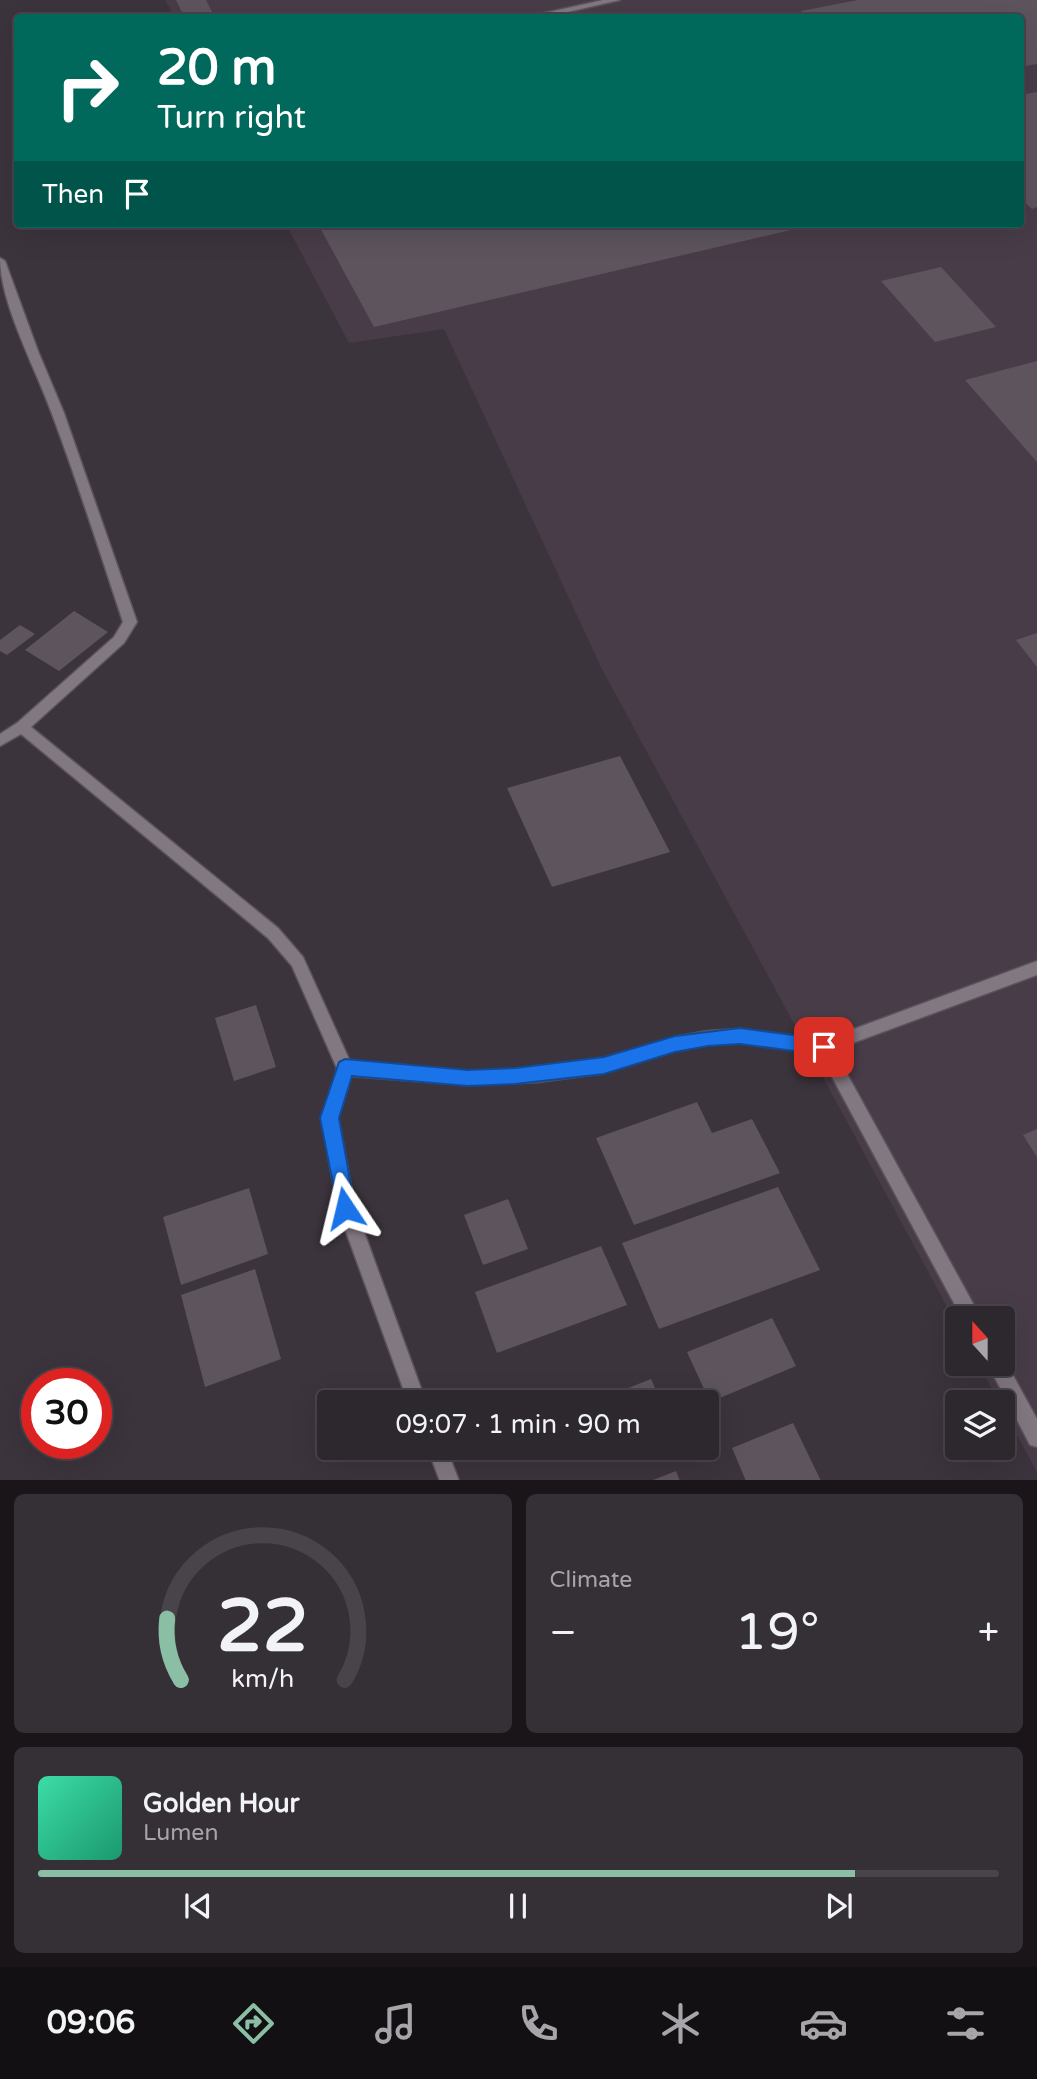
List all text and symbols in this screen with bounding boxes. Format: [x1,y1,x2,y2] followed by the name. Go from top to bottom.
[157,39,276,98] text: 20 m
[42,42,133,133] icon: right
[157,99,306,137] text: Turn right
[118,175,156,213] icon: arrive
[42,179,104,210] text: Then
[794,1017,854,1077] pin
[805,1028,843,1066] icon: arrive
[308,1171,382,1245] position arrow
[945,1306,1015,1376] north arrow
[945,1306,1015,1460] map controls
[21,1368,112,1459] speed limit sign: 30
[945,1390,1015,1460] button: layers
[395,1409,641,1440] text: 09:07 · 1 min · 90 m
[550,1566,632,1594] text: Climate
[217,1583,308,1671] text: 22
[735,1601,820,1664] text: 19°
[550,1610,577,1656] text: −
[978,1610,999,1656] text: +
[231,1663,294,1693] text: km/h
[143,1788,300,1819] text: Golden Hour
[143,1819,218,1847] text: Lumen
[179,1887,217,1925] icon: previous
[499,1887,537,1925] icon: pause
[820,1887,858,1925] icon: next
[229,1999,278,2048] icon: directions
[371,1999,420,2048] icon: music
[514,1999,563,2048] icon: phone
[656,1999,705,2048] icon: climate
[799,1999,848,2048] icon: car
[941,1999,990,2048] icon: filters
[47,2004,135,2042] text: 09:06

